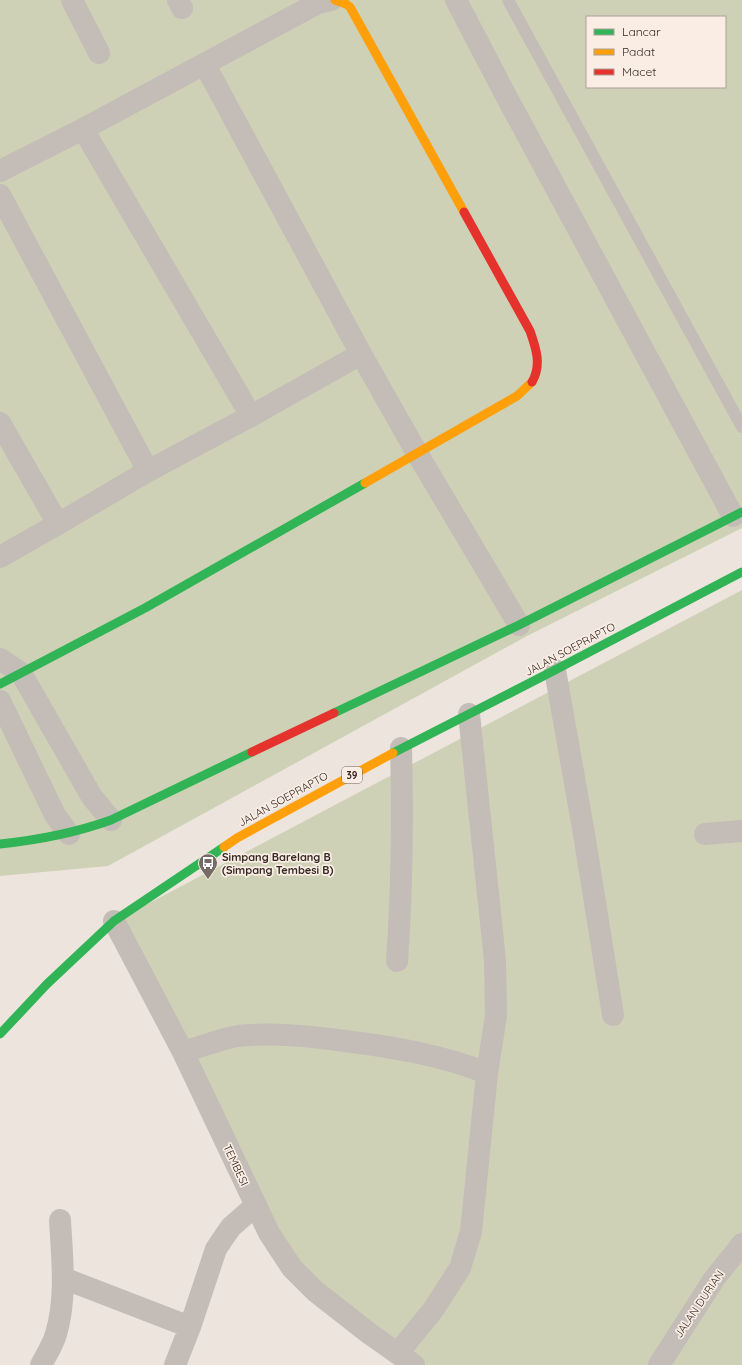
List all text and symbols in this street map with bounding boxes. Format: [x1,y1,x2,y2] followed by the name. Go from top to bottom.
[586,16,726,88] legend
[622,24,661,39] text: Lancar
[622,44,655,59] text: Padat
[622,64,656,79] text: Macet
[522,619,618,679] street label: JALAN SOEPRAPTO
[342,767,362,783] road number: 39
[236,769,330,829] street label: JALAN SOEPRAPTO
[222,850,333,877] place label: Simpang Barelang B (Simpang Tembesi B)
[197,852,219,880] bus stop icon: Simpang Barelang B (Simpang Tembesi B)
[220,1142,252,1188] street label: TEMBESI
[671,1268,727,1340] street label: JALAN DURIAN

